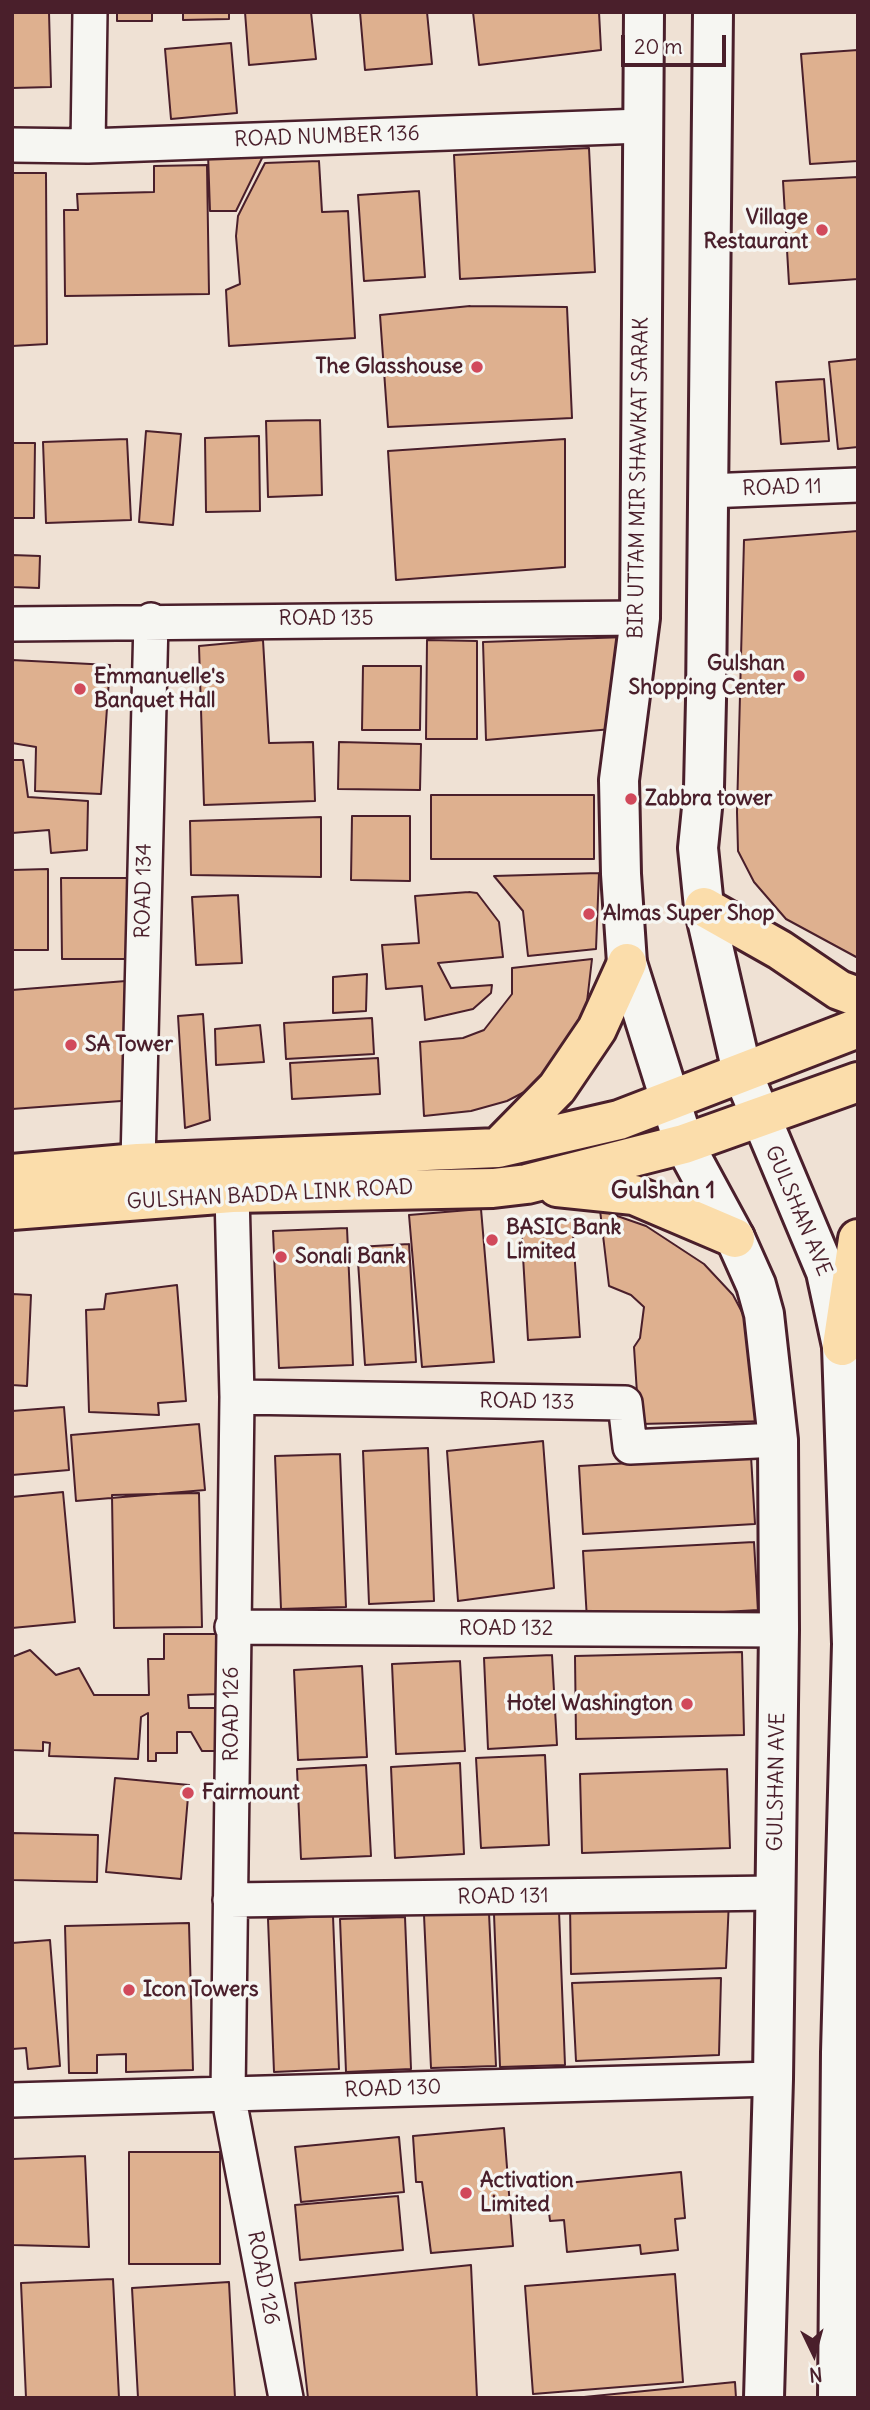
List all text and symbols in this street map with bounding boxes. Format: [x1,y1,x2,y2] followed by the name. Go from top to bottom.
[625,21,730,65] scale bar
[634,33,683,60] text: 20 m
[234,121,420,153] street label: ROAD NUMBER 136
[704,205,808,255] place label: Village Restaurant
[814,222,830,238] marker: Village Restaurant
[624,317,654,639] street label: BIR UTTAM MIR SHAWKAT SARAK
[316,354,463,380] place label: The Glasshouse
[469,359,485,375] marker: The Glasshouse
[742,474,822,502] street label: ROAD 11
[278,606,374,632] street label: ROAD 135
[629,651,785,701] place label: Gulshan Shopping Center
[94,664,225,714] place label: Emmanuelle's Banquet Hall
[791,668,807,684] marker: Gulshan Shopping Center
[72,681,88,697] marker: Emmanuelle's Banquet Hall
[645,786,772,812] place label: Zabbra tower
[623,791,639,807] marker: Zabbra tower
[131,843,157,939] street label: ROAD 134
[603,901,775,927] place label: Almas Super Shop
[581,906,597,922] marker: Almas Super Shop
[85,1032,173,1058] place label: SA Tower
[63,1037,79,1053] marker: SA Tower
[759,1142,837,1280] street label: GULSHAN AVE
[126,1175,414,1215] street label: GULSHAN BADDA LINK ROAD
[611,1177,715,1205] district label: Gulshan 1
[506,1215,621,1265] place label: BASIC Bank Limited
[484,1232,500,1248] marker: BASIC Bank Limited
[295,1244,406,1270] place label: Sonali Bank
[273,1249,289,1265] marker: Sonali Bank
[479,1389,575,1415] street label: ROAD 133
[459,1616,553,1642] street label: ROAD 132
[219,1667,245,1761] street label: ROAD 126
[507,1691,673,1717] place label: Hotel Washington
[679,1696,695,1712] marker: Hotel Washington
[763,1712,791,1852] street label: GULSHAN AVE
[202,1780,300,1806] place label: Fairmount
[180,1785,196,1801] marker: Fairmount
[457,1884,549,1910] street label: ROAD 131
[143,1977,258,2003] place label: Icon Towers
[121,1982,137,1998] marker: Icon Towers
[344,2075,442,2103] street label: ROAD 130
[480,2168,574,2218] place label: Activation Limited
[458,2185,474,2201] marker: Activation Limited
[242,2229,284,2327] street label: ROAD 126
[779,2319,849,2389] north arrow
[808,2362,823,2387] text: N

